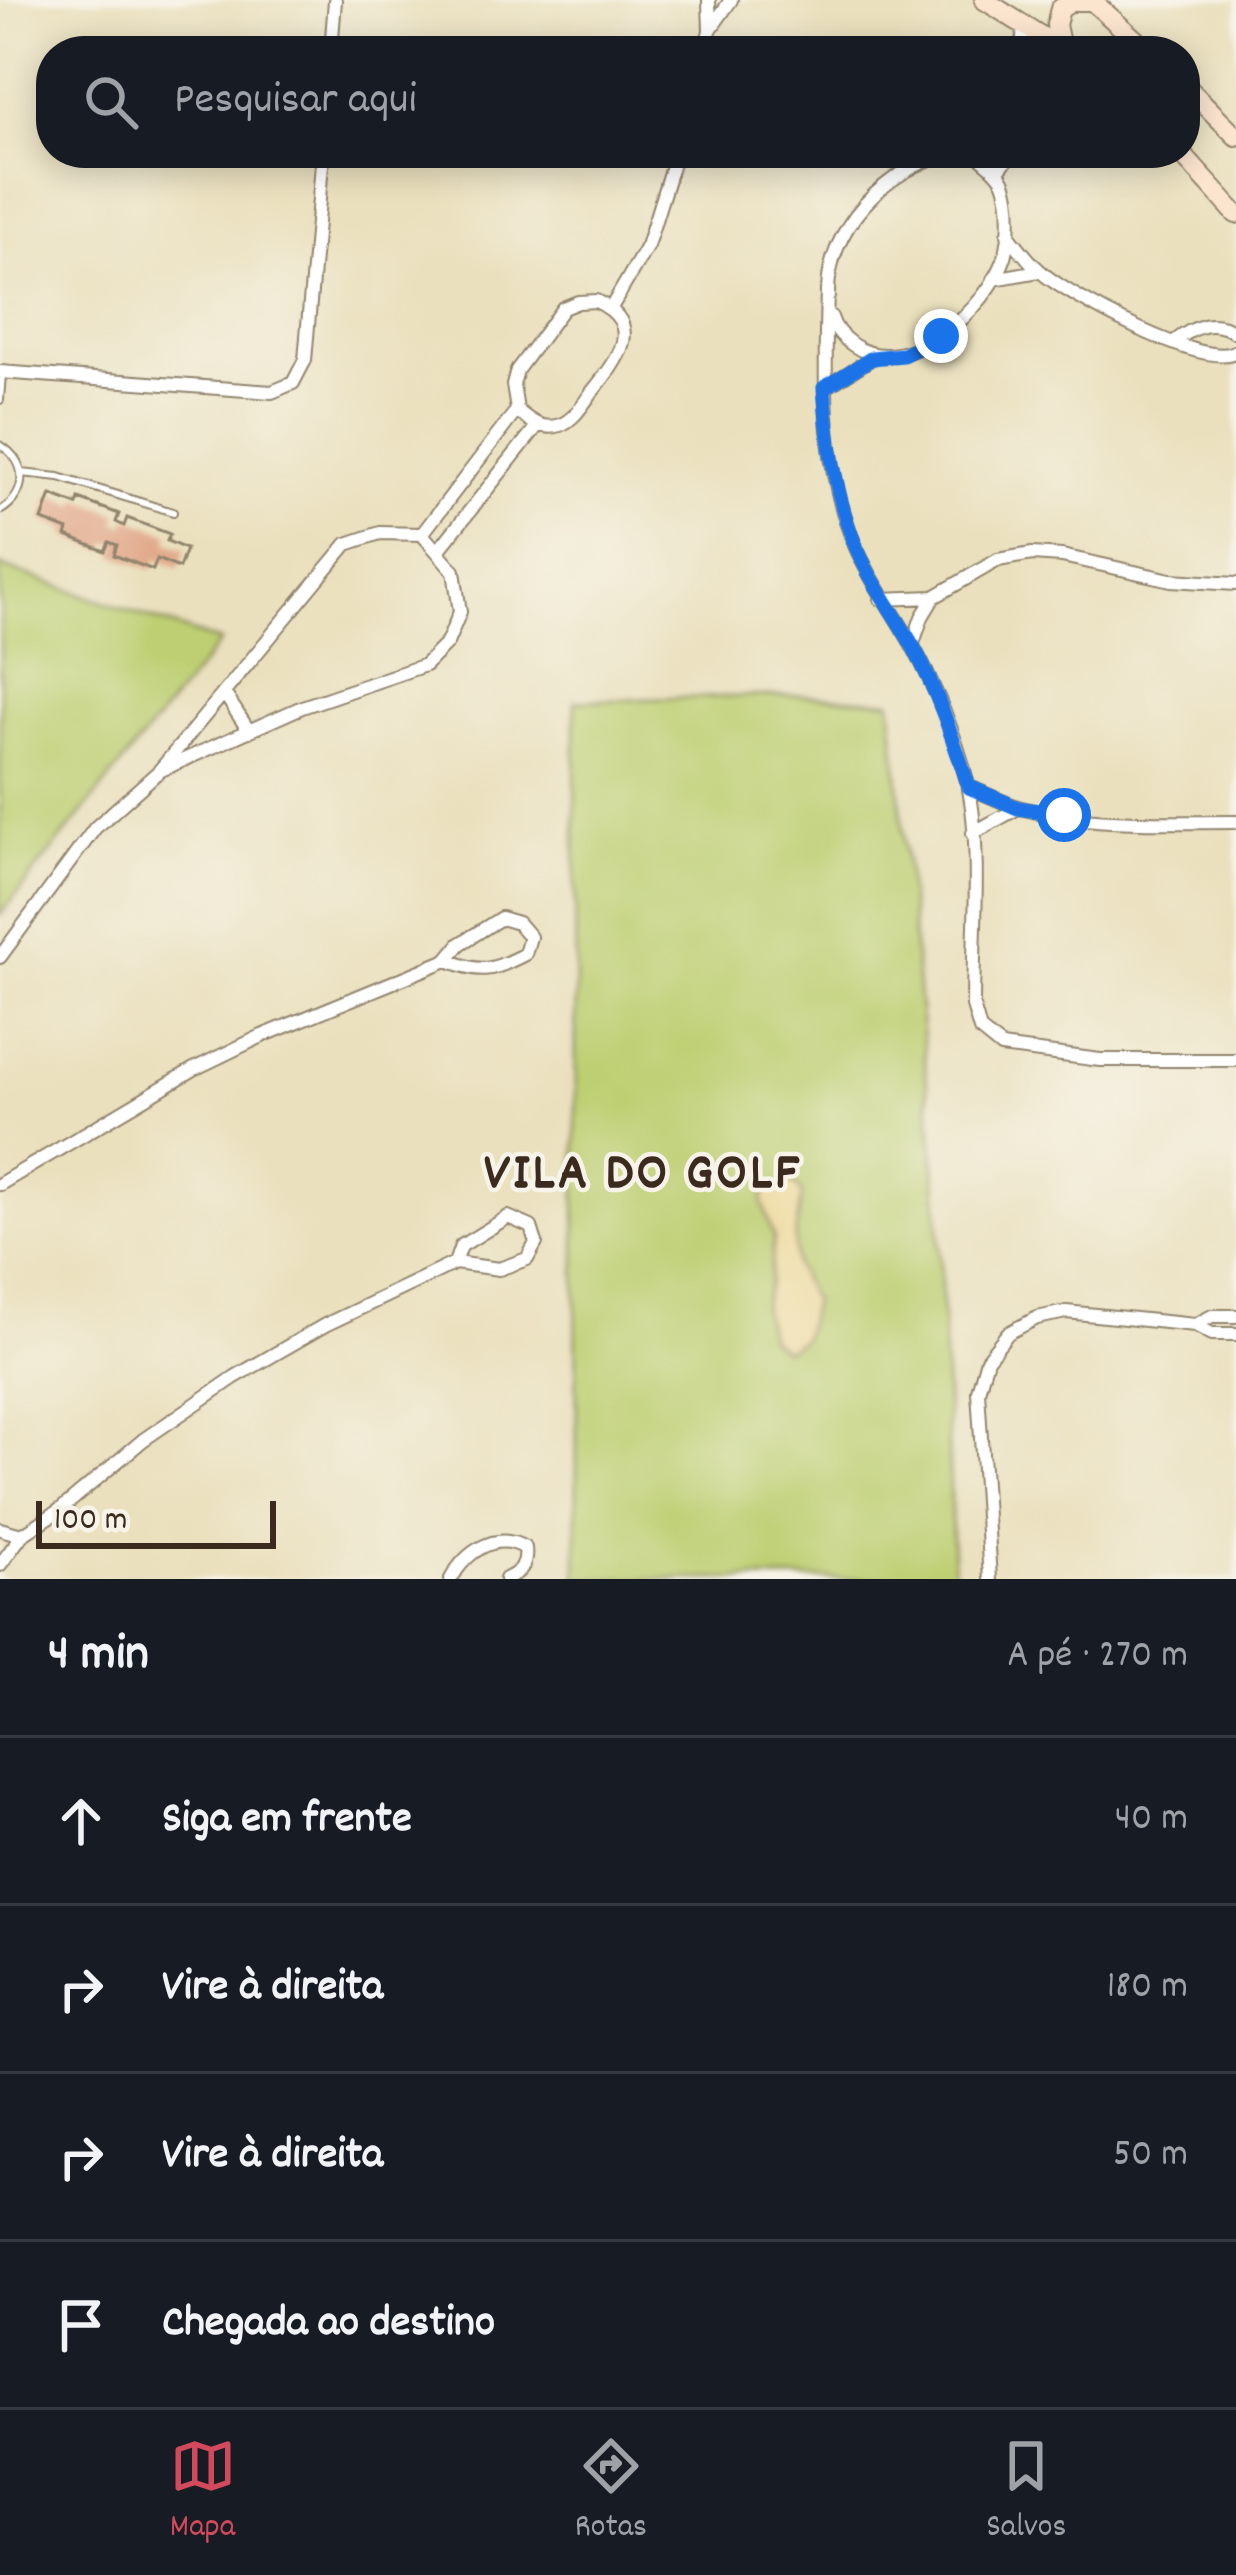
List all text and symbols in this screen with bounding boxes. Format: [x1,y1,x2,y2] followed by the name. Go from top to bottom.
[36,36,1200,168] search box
[78,69,144,135] icon: search
[174,70,417,134] text: Pesquisar aqui
[914,309,968,363] route end
[1037,788,1091,842] route start
[484,1138,802,1215] district label: VILA DO GOLF
[36,1495,276,1548] scale bar
[54,1498,127,1545] text: 100 m
[48,1621,149,1693] text: 4 min
[1007,1630,1188,1685] text: A pé · 270 m
[48,1788,114,1854] icon: ahead
[162,1789,412,1853] text: Siga em frente
[1115,1793,1188,1848] text: 40 m
[48,1956,114,2022] icon: right
[162,1957,383,2021] text: Vire à direita
[1107,1961,1188,2016] text: 180 m
[48,2124,114,2190] icon: right
[162,2125,383,2189] text: Vire à direita
[1113,2129,1188,2184] text: 50 m
[48,2292,114,2358] icon: arrive
[162,2293,495,2357] text: Chegada ao destino
[170,2433,236,2552] tab: Mapa
[575,2433,647,2552] tab: Rotas
[986,2433,1066,2552] tab: Salvos

